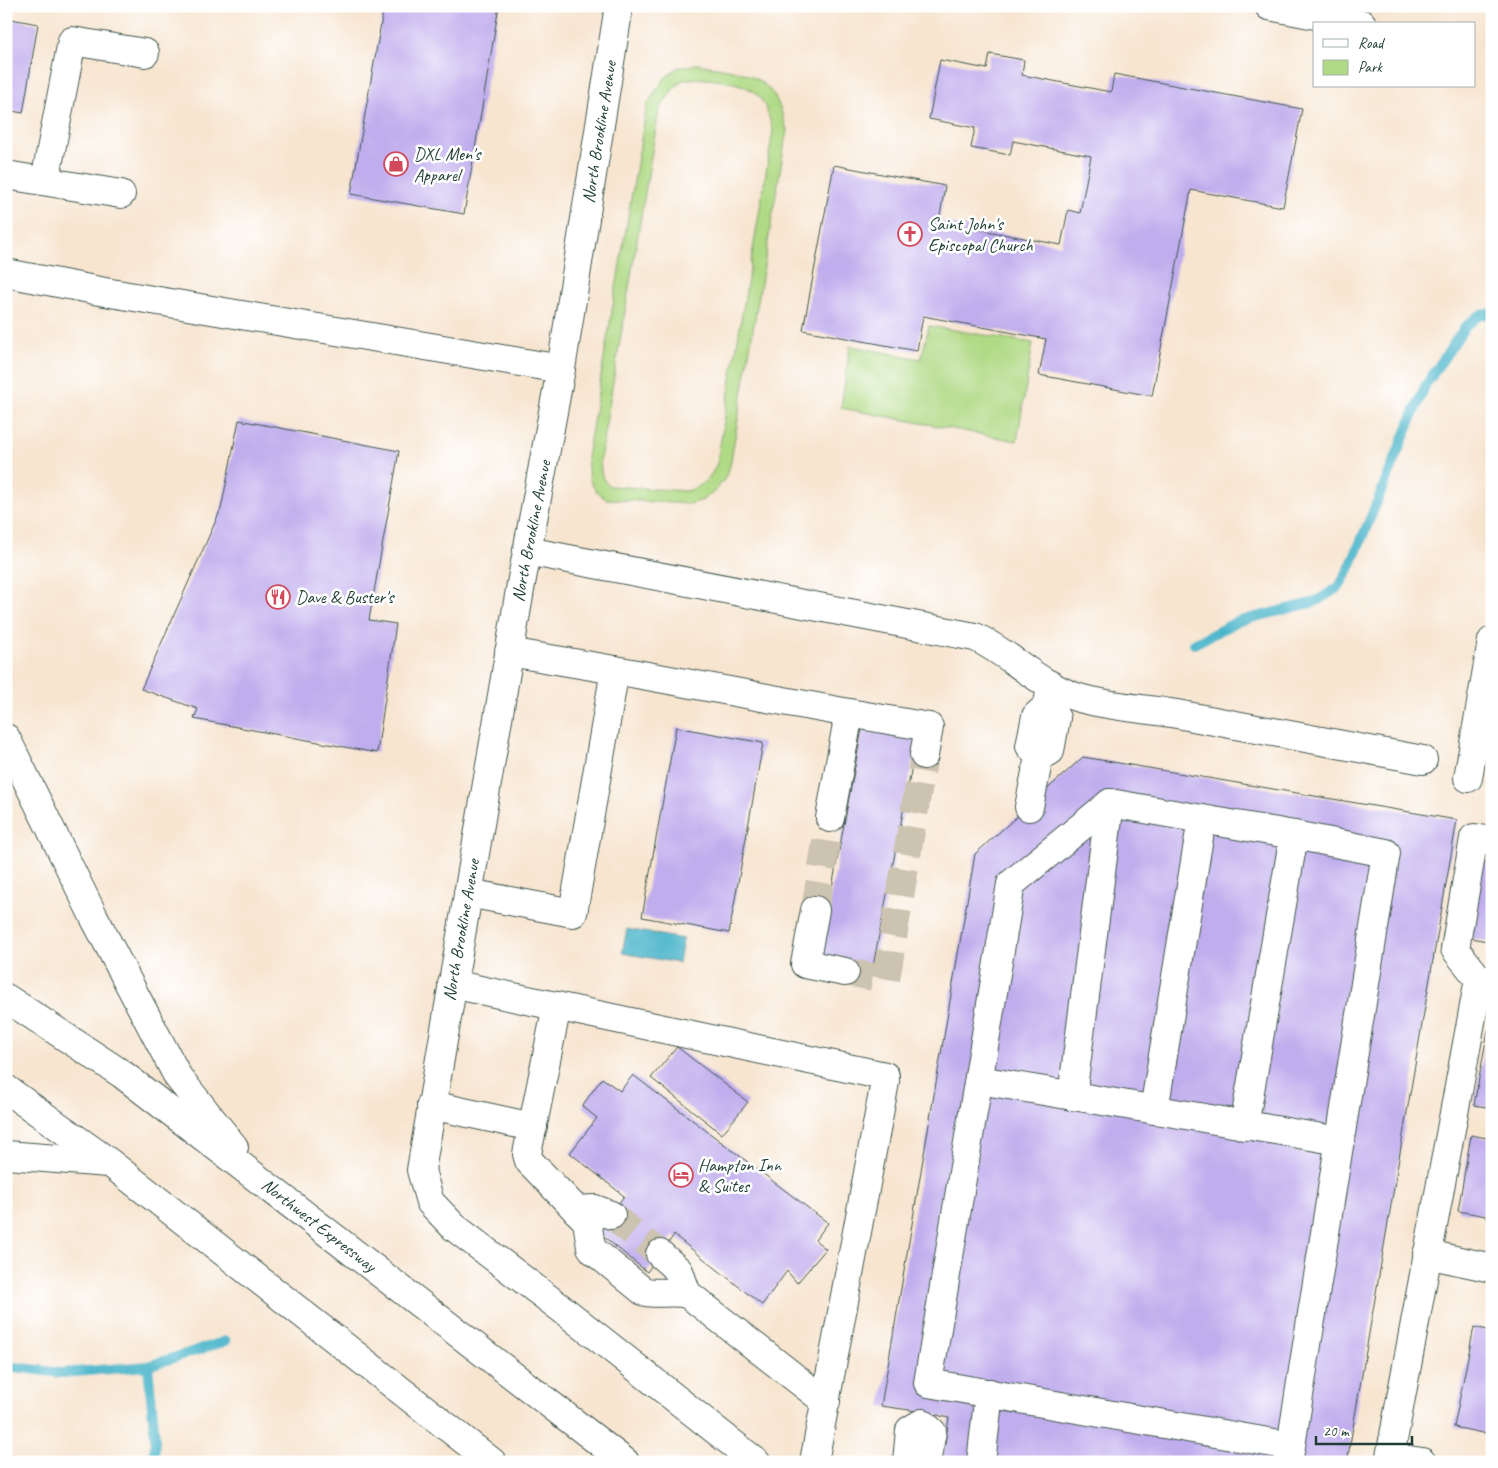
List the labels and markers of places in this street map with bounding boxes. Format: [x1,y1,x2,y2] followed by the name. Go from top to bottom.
[414,143,482,186] place label: DXL Men's Apparel
[383,151,409,177] shop icon: DXL Men's Apparel
[928,213,1034,256] place label: Saint John's Episcopal Church
[897,221,923,247] church icon: Saint John's Episcopal Church
[265,584,291,610] restaurant icon: Dave & Buster's
[296,586,395,608] place label: Dave & Buster's
[698,1154,782,1197] place label: Hampton Inn & Suites
[668,1162,694,1188] hotel icon: Hampton Inn & Suites

